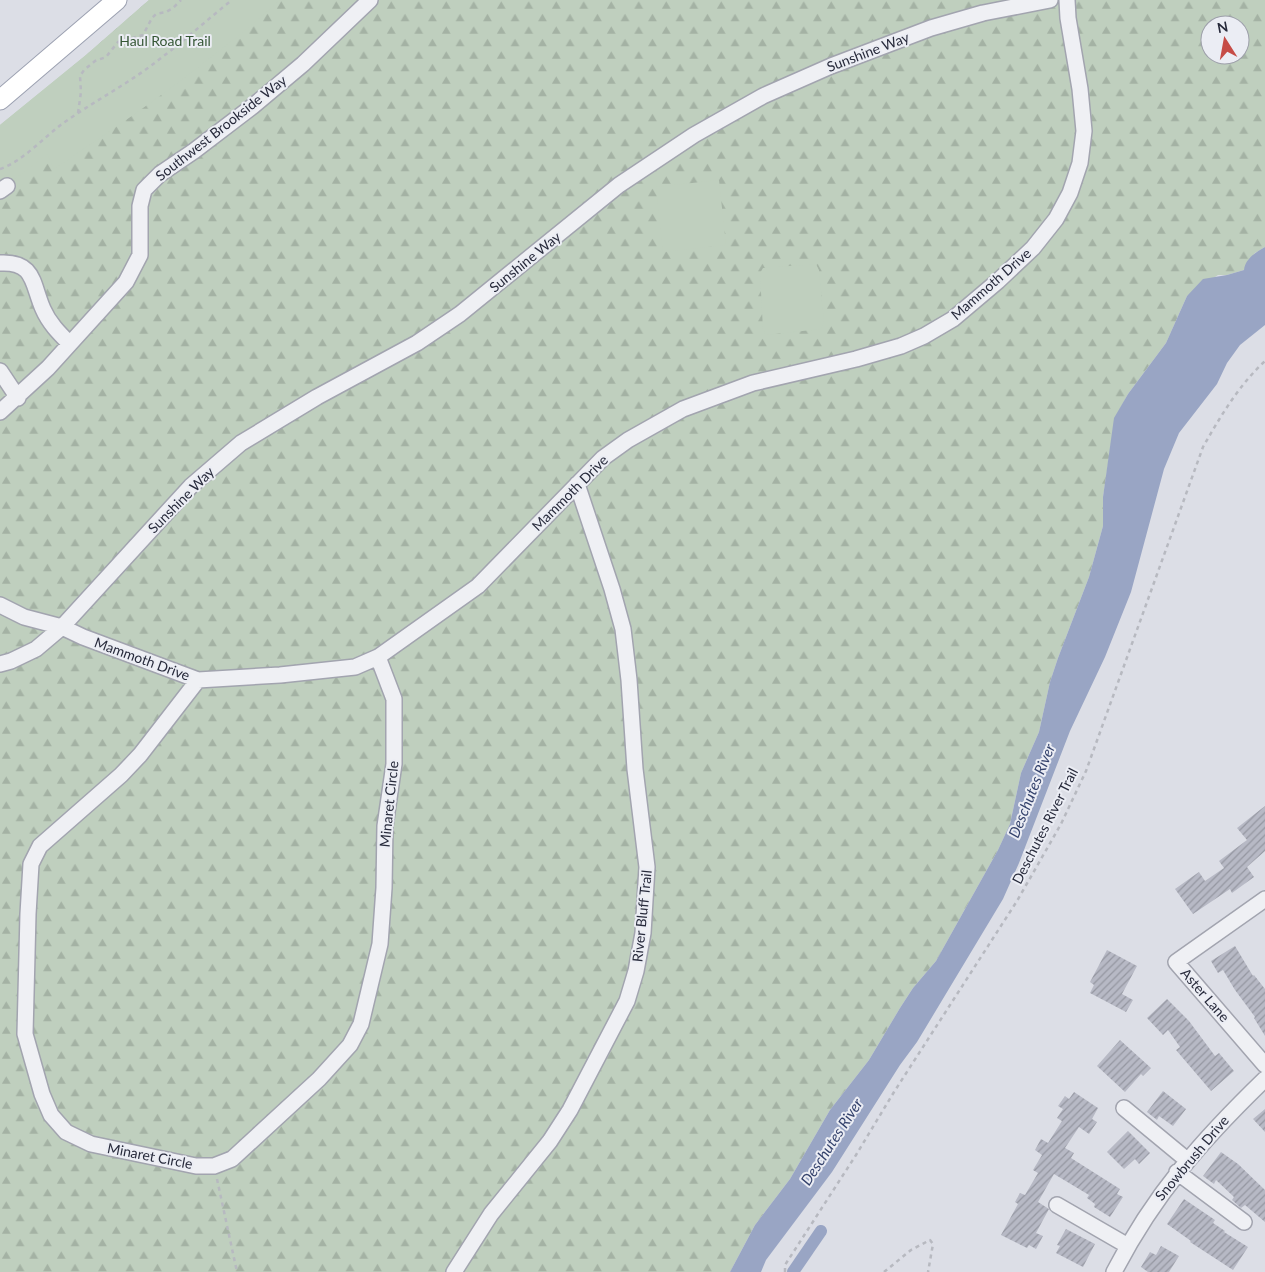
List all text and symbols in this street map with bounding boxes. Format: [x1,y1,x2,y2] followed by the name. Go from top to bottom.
[1200,15,1250,65] north arrow
[1216,17,1229,36] text: N
[824,28,912,75] street label: Sunshine Way
[119,32,211,49] park label: Haul Road Trail
[152,71,290,184] street label: Southwest Brookside Way
[486,227,564,295] street label: Sunshine Way
[947,244,1034,323] street label: Mammoth Drive
[528,451,611,534] street label: Mammoth Drive
[144,462,218,536] street label: Sunshine Way
[92,633,192,684] street label: Mammoth Drive
[1004,740,1058,840] water label: Deschutes River
[376,760,401,848] street label: Minaret Circle
[1008,765,1081,887] street label: Deschutes River Trail
[628,869,655,963] street label: River Bluff Trail
[1177,964,1233,1025] street label: Aster Lane
[796,1094,866,1188] water label: Deschutes River
[1151,1112,1232,1204] street label: Snowbrush Drive
[106,1139,194,1172] street label: Minaret Circle

